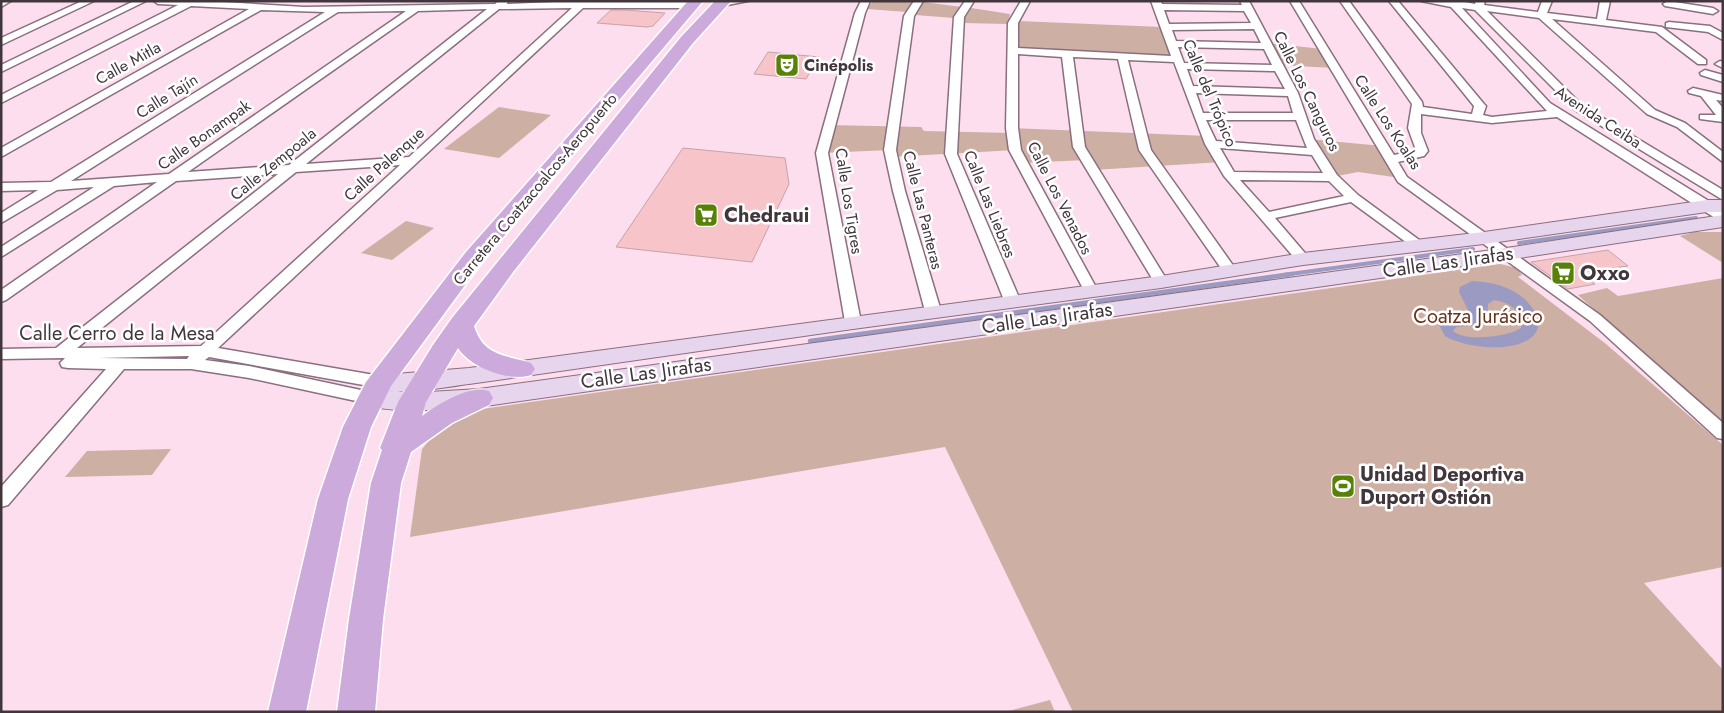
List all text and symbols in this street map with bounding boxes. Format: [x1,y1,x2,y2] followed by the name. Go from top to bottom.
[1268,27,1346,155] street label: Calle Los Canguros
[91,36,165,90] street label: Calle Mitla
[1177,36,1243,151] street label: Calle del Trópico
[774,52,800,78] theatre icon: Cinépolis
[804,54,873,77] place label: Cinépolis
[132,68,202,124] street label: Calle Tajín
[1349,70,1427,174] street label: Calle Los Koalas
[1550,80,1646,154] street label: Avenida Ceiba
[448,88,623,290] street label: Carretera Coatzacoalcos-Aeropuerto
[153,94,256,176] street label: Calle Bonampak
[225,122,321,206] street label: Calle Zempoala
[339,122,429,206] street label: Calle Palenque
[1022,137,1098,259] street label: Calle Los Venados
[829,146,869,256] street label: Calle Los Tigres
[958,147,1022,261] street label: Calle Las Liebres
[897,148,949,272] street label: Calle Las Panteras
[724,201,809,230] place label: Chedraui
[693,202,719,228] supermarket icon: Chedraui
[1381,238,1515,286] street label: Calle Las Jirafas
[1580,259,1630,288] place label: Oxxo
[1550,260,1576,286] supermarket icon: Oxxo
[980,294,1114,342] street label: Calle Las Jirafas
[1413,302,1543,331] park label: Coatza Jurásico
[19,319,215,348] street label: Calle Cerro de la Mesa
[579,349,713,397] street label: Calle Las Jirafas
[1360,460,1524,512] place label: Unidad Deportiva Duport Ostión
[1330,473,1356,499] sports icon: Unidad Deportiva Duport Ostión

